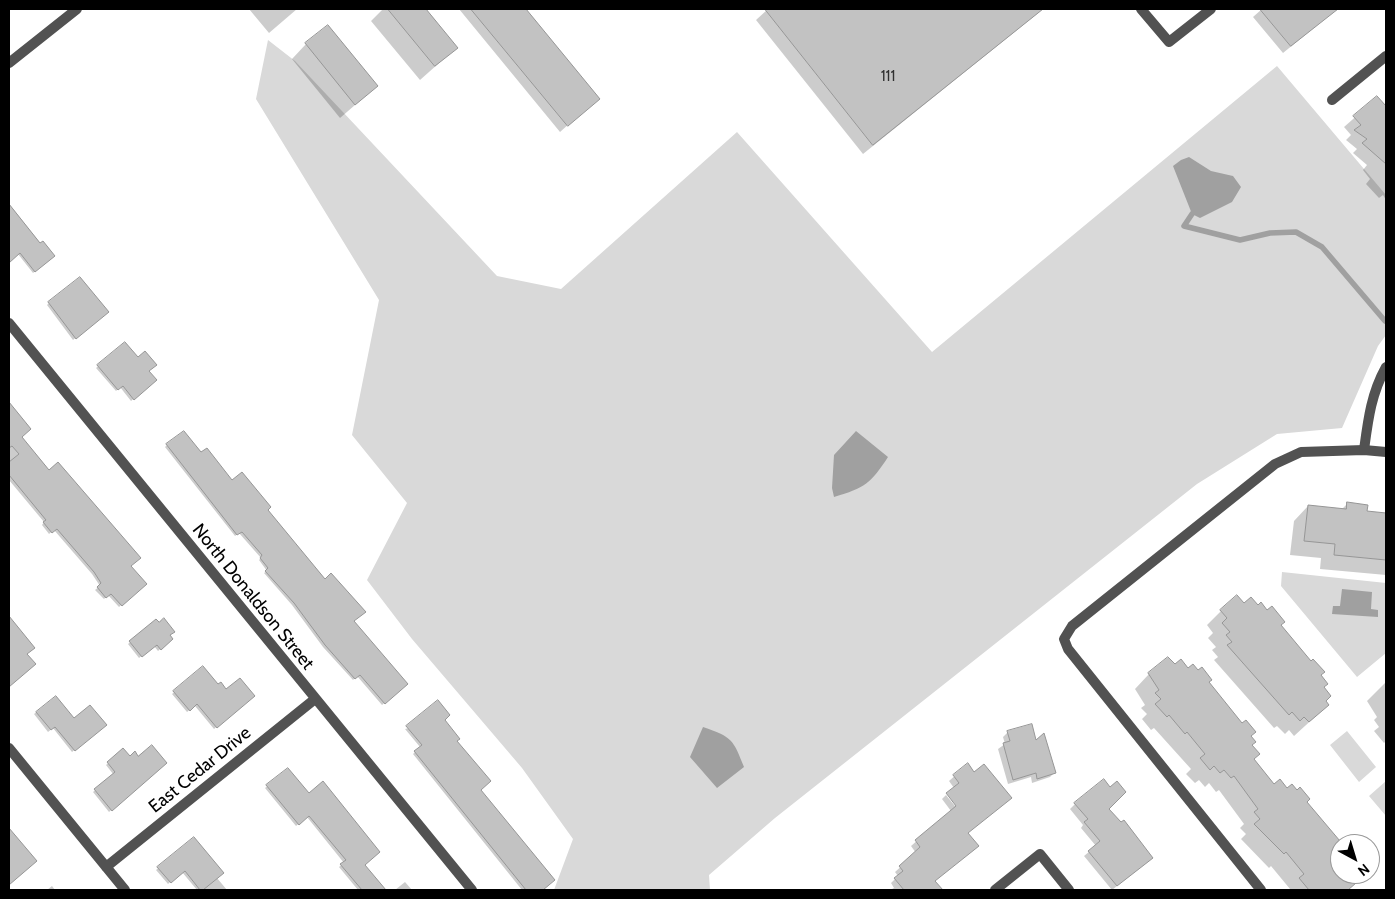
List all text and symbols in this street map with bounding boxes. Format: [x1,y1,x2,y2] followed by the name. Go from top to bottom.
[881,68,895,86] house number: 111
[188,520,318,674] street label: North Donaldson Street
[145,722,255,818] street label: East Cedar Drive
[1330,834,1380,884] north arrow
[1354,860,1373,880] text: N

